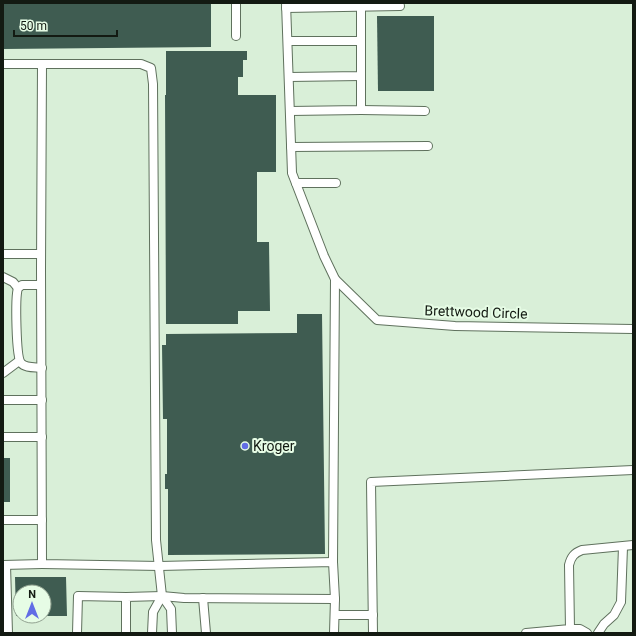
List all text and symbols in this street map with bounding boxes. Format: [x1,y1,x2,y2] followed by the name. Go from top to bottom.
[14,12,117,38] scale bar
[20,19,47,33] text: 50 m
[424,302,528,322] street label: Brettwood Circle
[253,438,295,454] place label: Kroger
[240,441,250,451] marker: Kroger
[12,584,52,624] north arrow
[28,588,36,601] text: N

